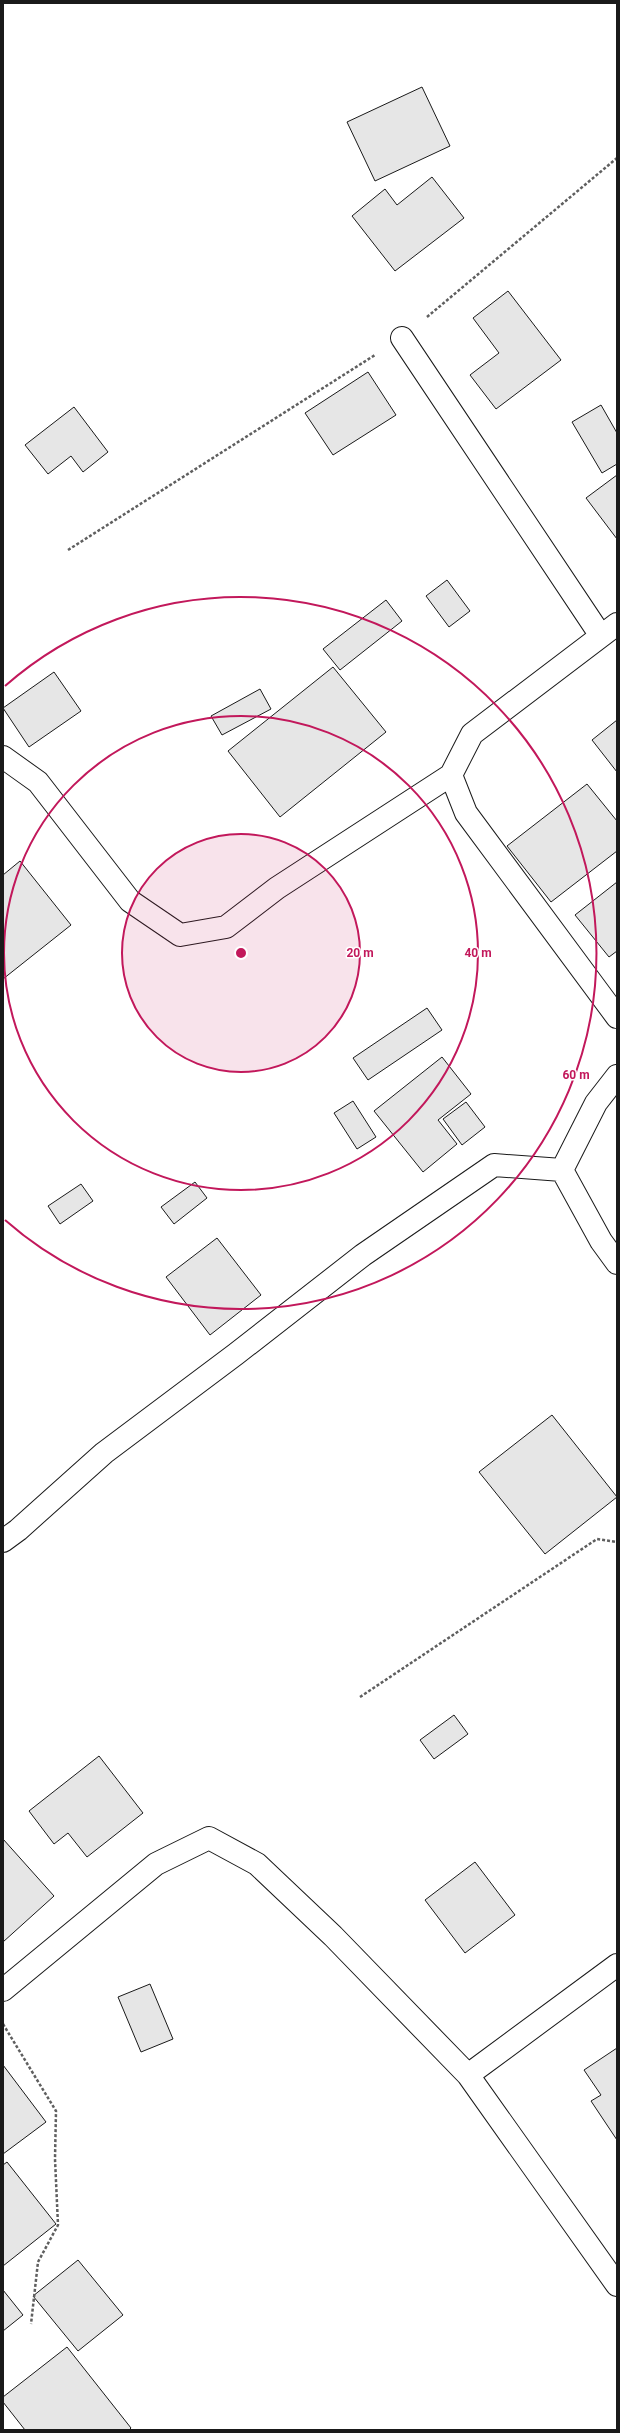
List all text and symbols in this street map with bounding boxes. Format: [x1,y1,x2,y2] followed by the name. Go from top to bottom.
[234,946,248,960] centre of rings
[346,946,374,960] text: 20 m
[464,946,492,960] text: 40 m
[562,1068,590,1082] text: 60 m

